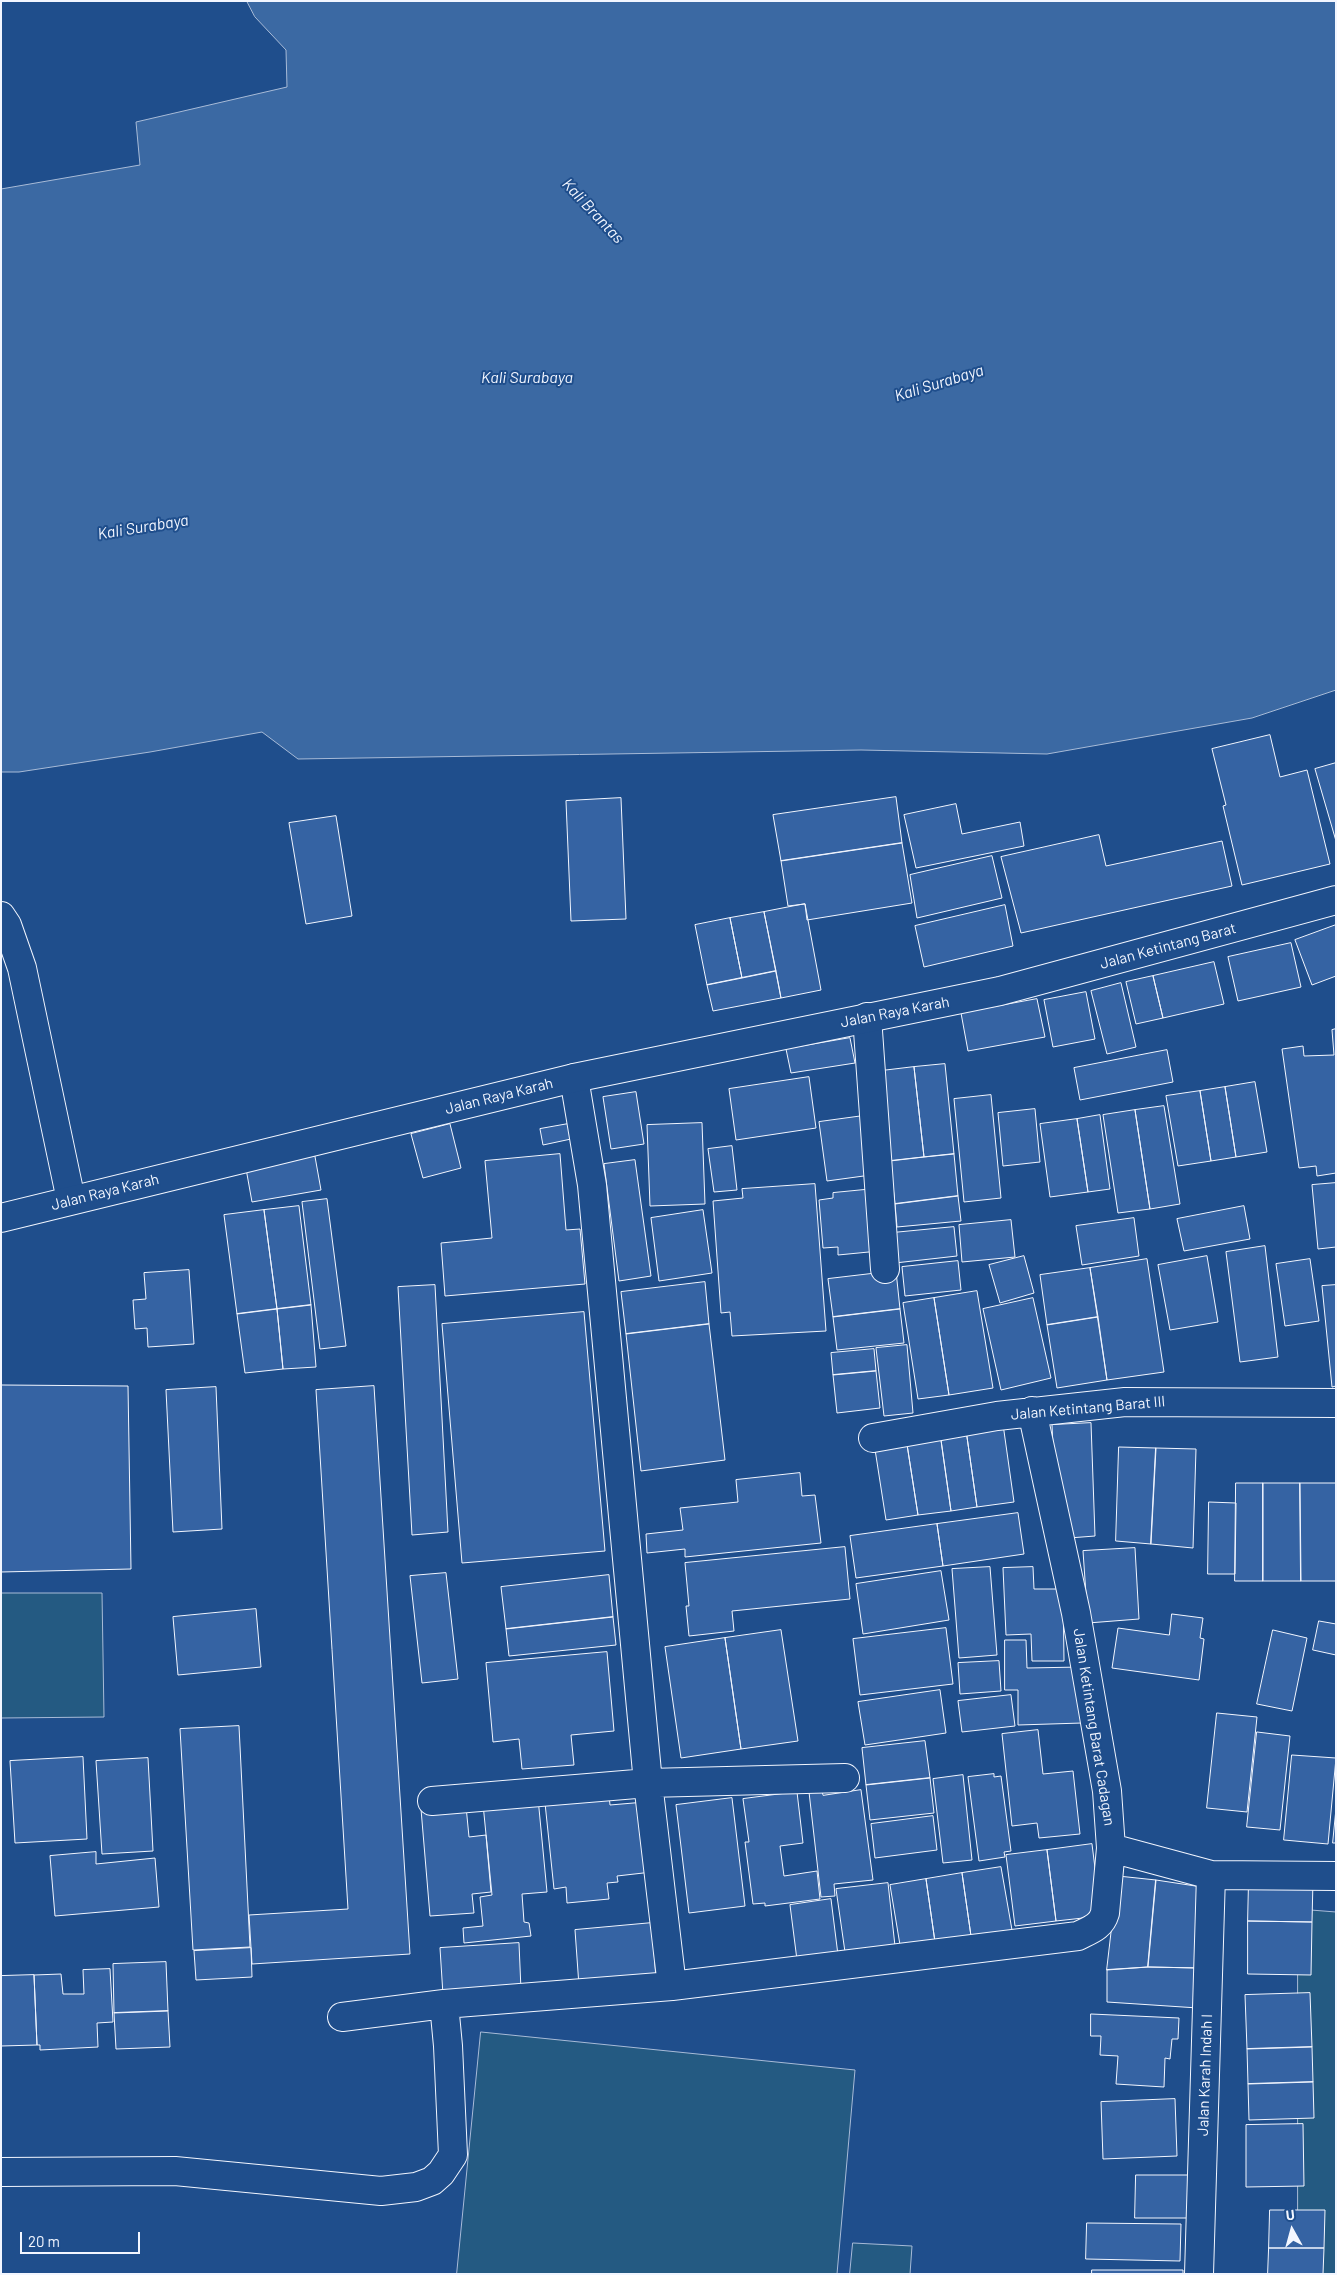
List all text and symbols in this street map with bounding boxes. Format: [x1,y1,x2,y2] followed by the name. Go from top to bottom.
[558,175,628,247] water label: Kali Brantas
[892,360,986,406] water label: Kali Surabaya
[481,368,573,388] water label: Kali Surabaya
[96,510,190,544] water label: Kali Surabaya
[1098,919,1238,973] street label: Jalan Ketintang Barat
[839,993,951,1031] street label: Jalan Raya Karah
[443,1074,555,1118] street label: Jalan Raya Karah
[49,1170,161,1214] street label: Jalan Raya Karah
[1010,1392,1166,1424] street label: Jalan Ketintang Barat III
[1069,1627,1119,1827] street label: Jalan Ketintang Barat Cadagan
[1194,2014,1216,2136] street label: Jalan Karah Indah I
[1267,2205,1317,2255] north arrow
[1285,2206,1296,2224] text: U
[22,2222,142,2254] scale bar
[28,2232,60,2250] text: 20 m

